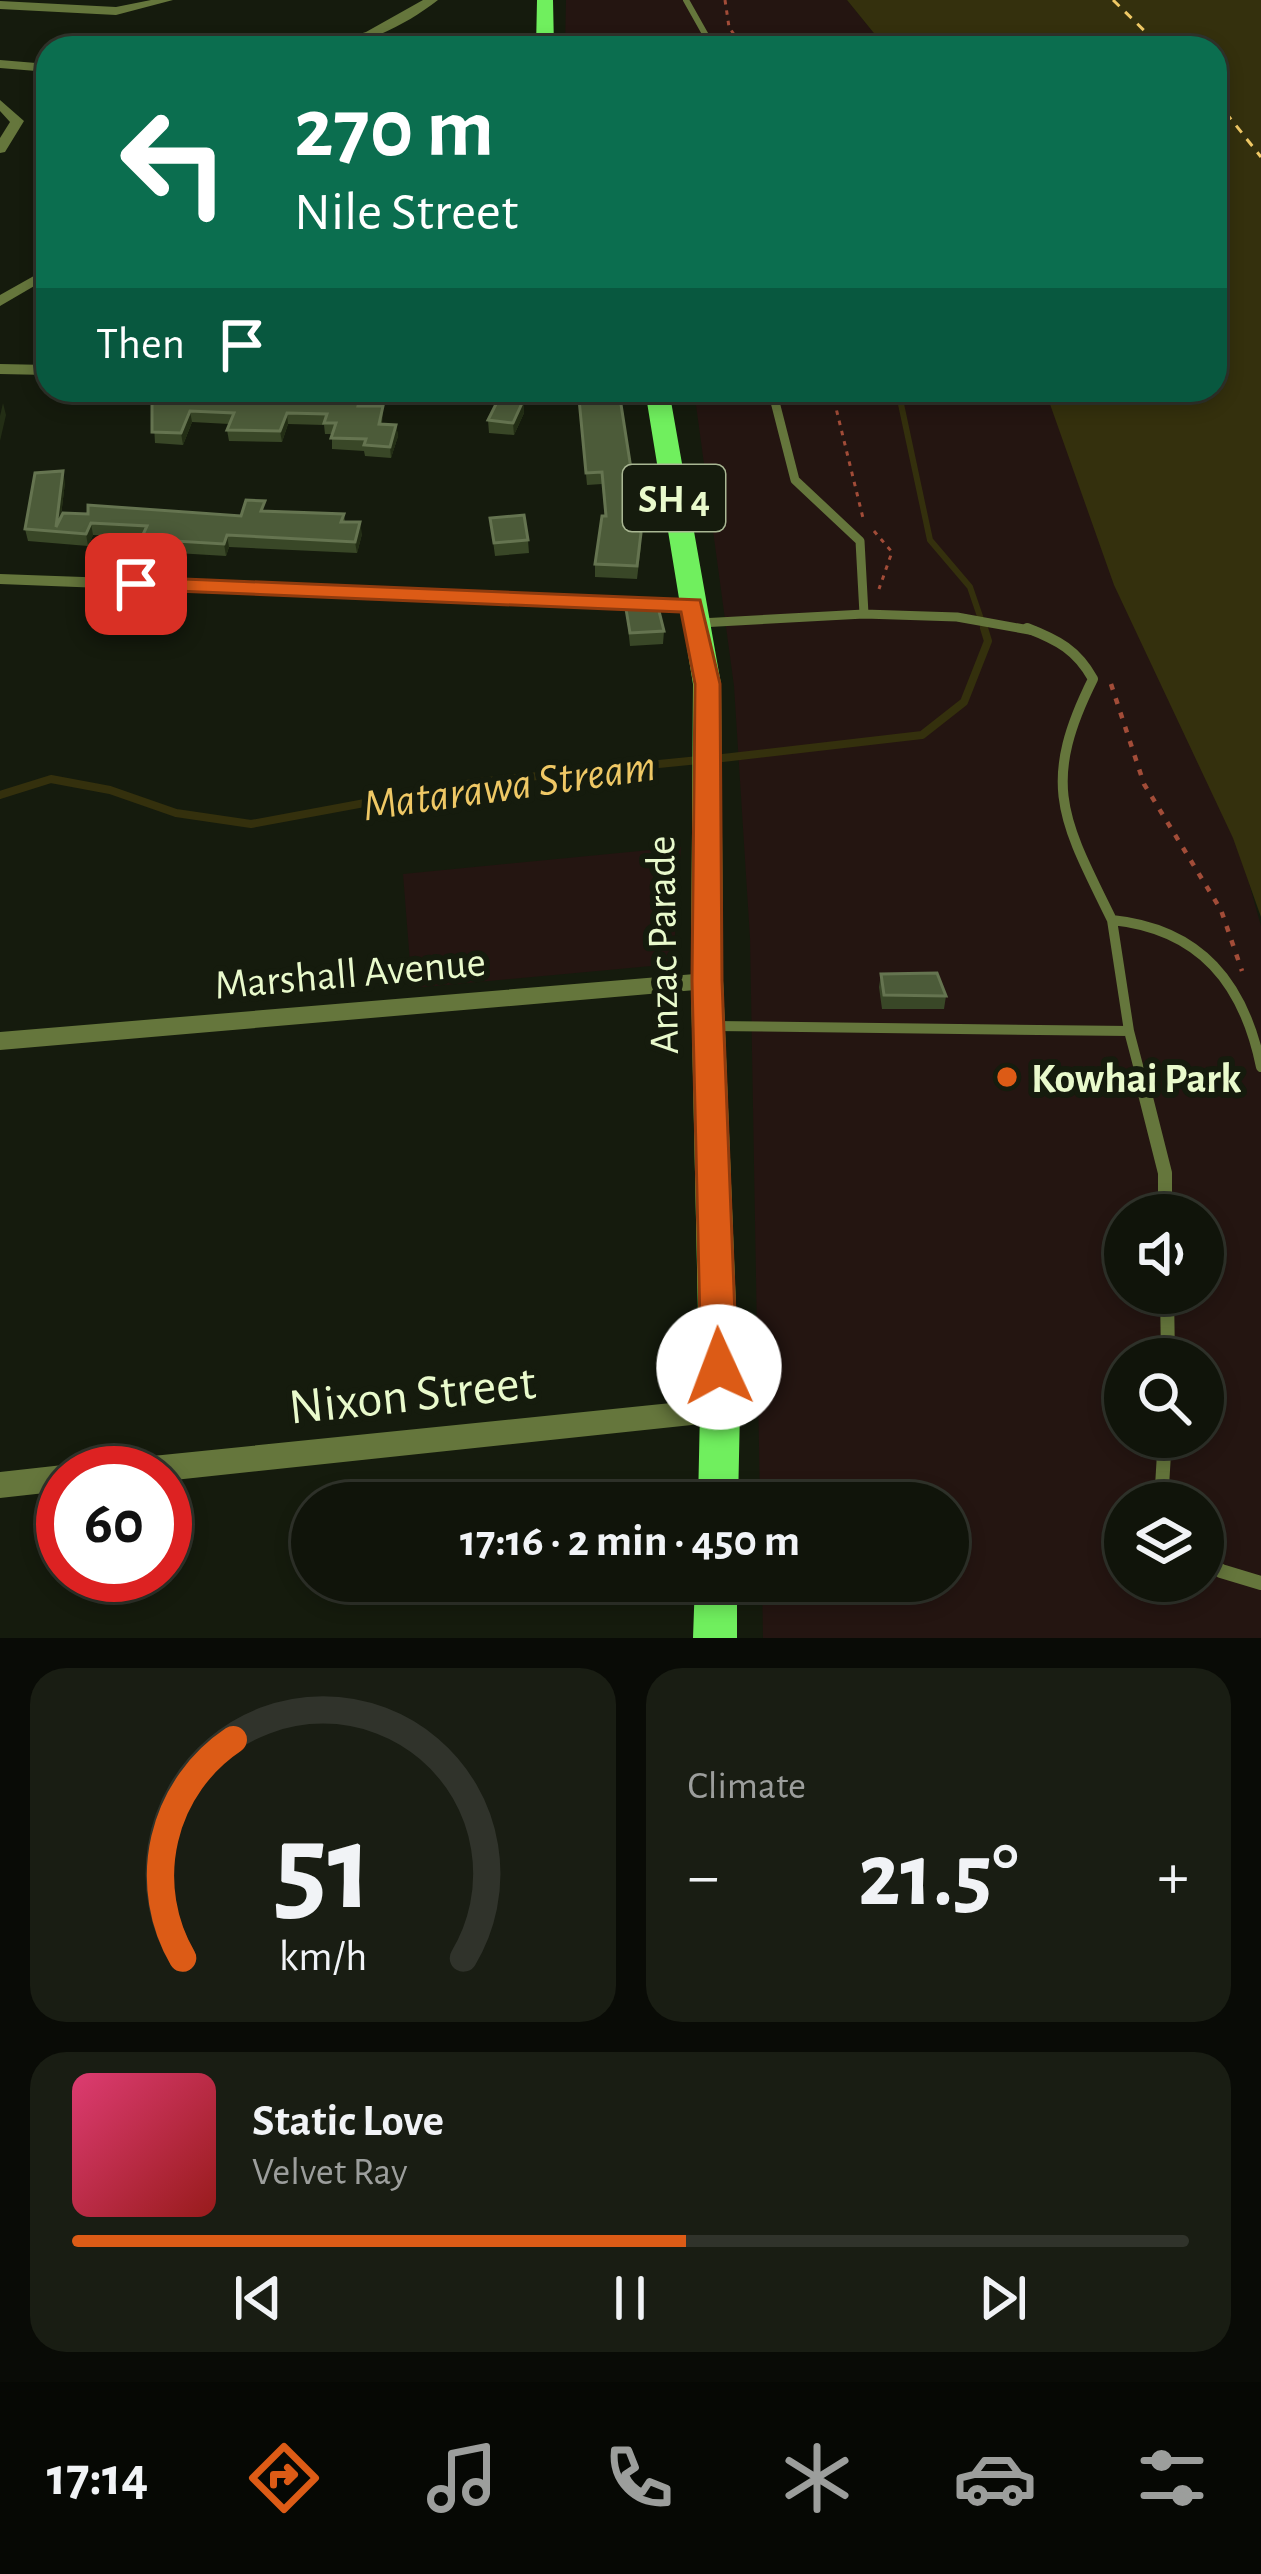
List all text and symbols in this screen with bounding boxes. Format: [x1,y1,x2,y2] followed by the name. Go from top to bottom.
[96,84,252,240] icon: left
[294,88,494,172] text: 270 m
[294,186,518,240] text: Nile Street
[209,312,275,378] icon: arrive
[96,322,185,367] text: Then
[623,465,725,531] road number: SH 4
[85,533,187,635] pin
[103,551,169,617] icon: arrive
[360,744,659,829] water label: Matarawa Stream
[640,835,686,1055] street label: Anzac Parade
[213,941,488,1007] street label: Marshall Avenue
[1031,1058,1242,1100] place label: Kowhai Park
[994,1064,1020,1090] marker: Kowhai Park
[1104,1194,1224,1602] map controls
[1104,1194,1224,1314] button: sound
[656,1304,782,1430] position arrow
[1104,1338,1224,1458] button: search
[286,1357,538,1434] street label: Nixon Street
[36,1446,192,1602] speed limit sign: 60
[1104,1482,1224,1602] button: layers
[460,1519,800,1564] text: 17:16 · 2 min · 450 m
[688,1767,806,1806] text: Climate
[273,1807,372,1932] text: 51
[858,1832,1019,1922] text: 21.5°
[688,1844,719,1910] text: −
[1157,1844,1189,1910] text: +
[279,1936,367,1979] text: km/h
[252,2099,444,2144] text: Static Love
[252,2153,408,2192] text: Velvet Ray
[225,2265,291,2331] icon: previous
[597,2265,663,2331] icon: pause
[970,2265,1036,2331] icon: next
[242,2436,326,2520] icon: directions
[420,2436,504,2520] icon: music
[597,2436,681,2520] icon: phone
[775,2436,859,2520] icon: climate
[953,2436,1037,2520] icon: car
[1130,2436,1214,2520] icon: filters
[47,2451,149,2505] text: 17:14

